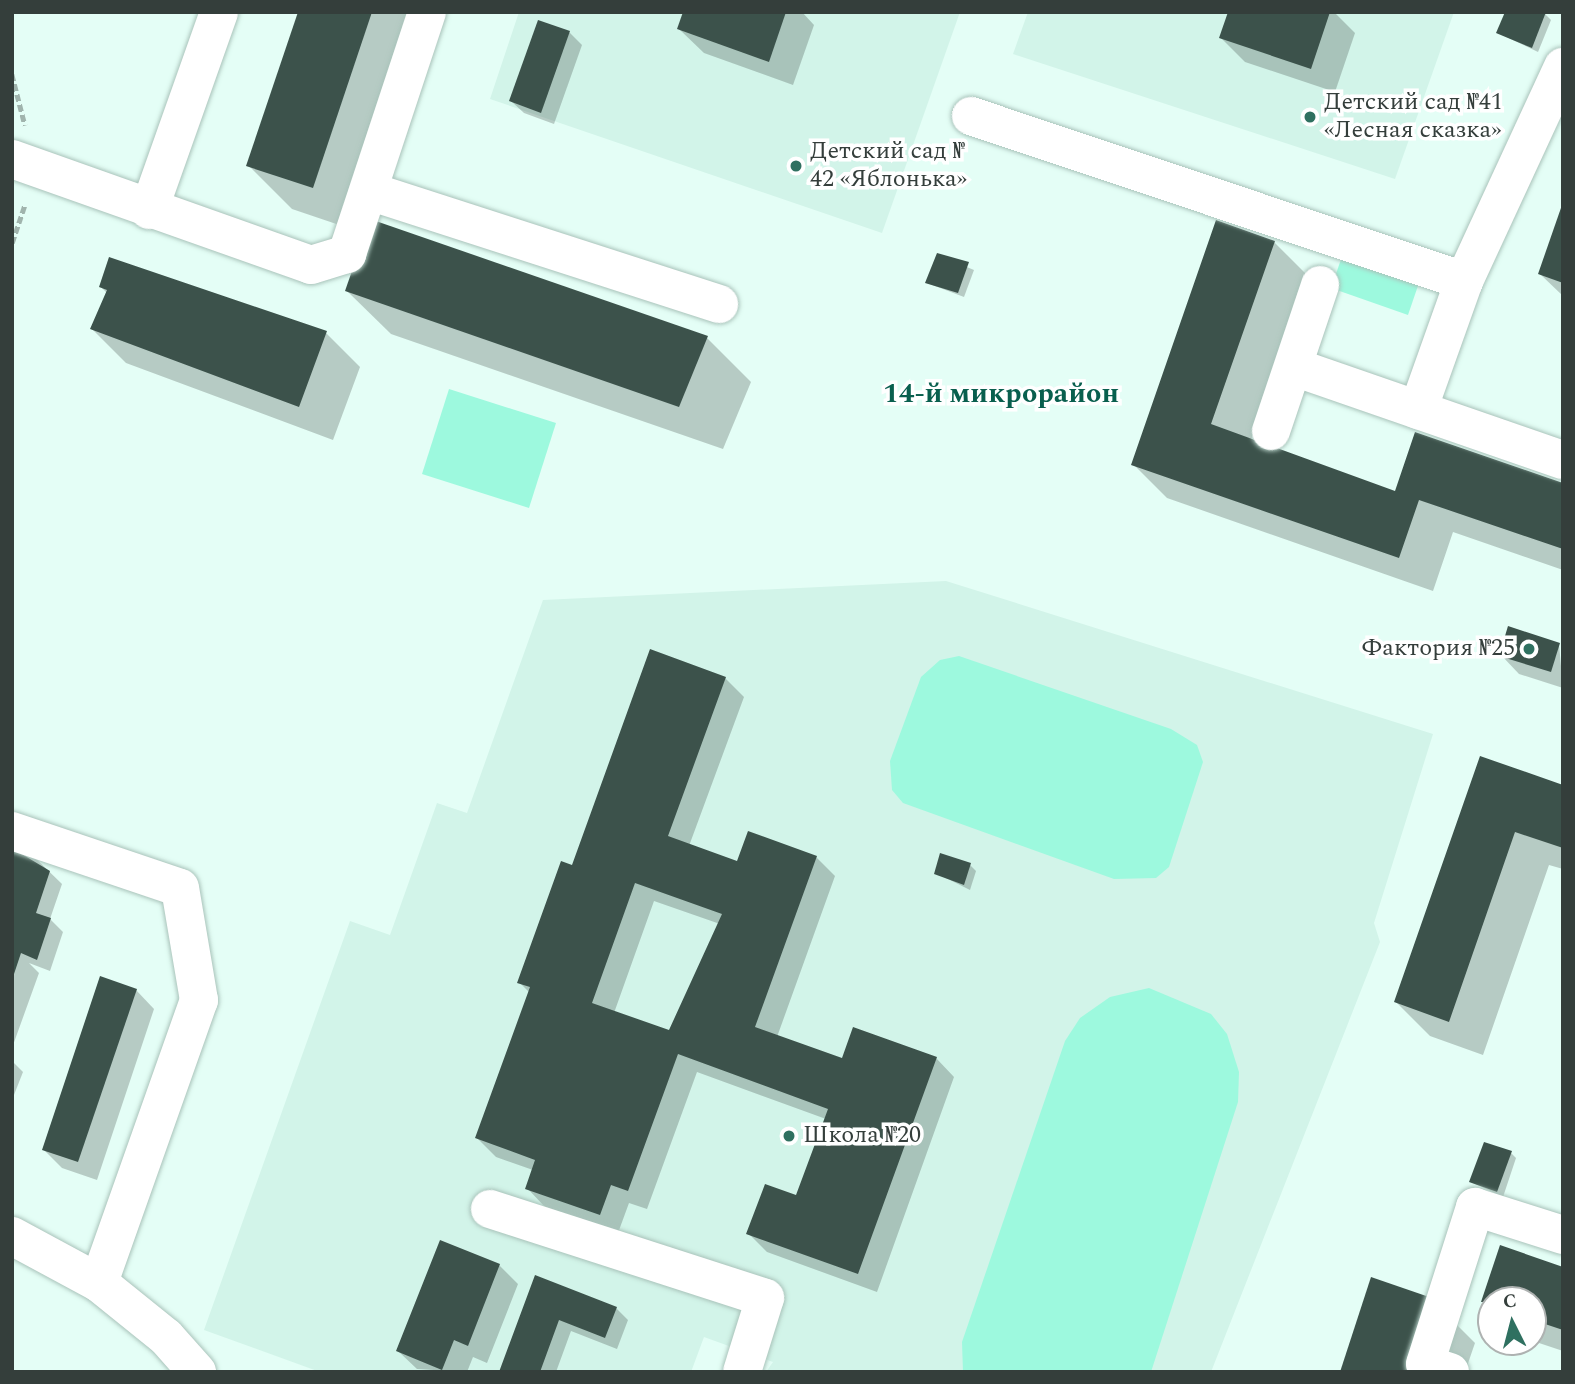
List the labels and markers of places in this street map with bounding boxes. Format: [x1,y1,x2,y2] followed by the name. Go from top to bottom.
[1324,89,1503,145] place label: Детский сад №41 «Лесная сказка»
[1302,109,1318,125] marker: Детский сад №41 «Лесная сказка»
[810,138,967,194] place label: Детский сад № 42 «Яблонька»
[788,158,804,174] marker: Детский сад № 42 «Яблонька»
[1362,635,1515,663] place label: Фактория №25
[1521,641,1537,657] marker: Фактория №25
[803,1122,921,1150] place label: Школа №20
[781,1128,797,1144] marker: Школа №20

